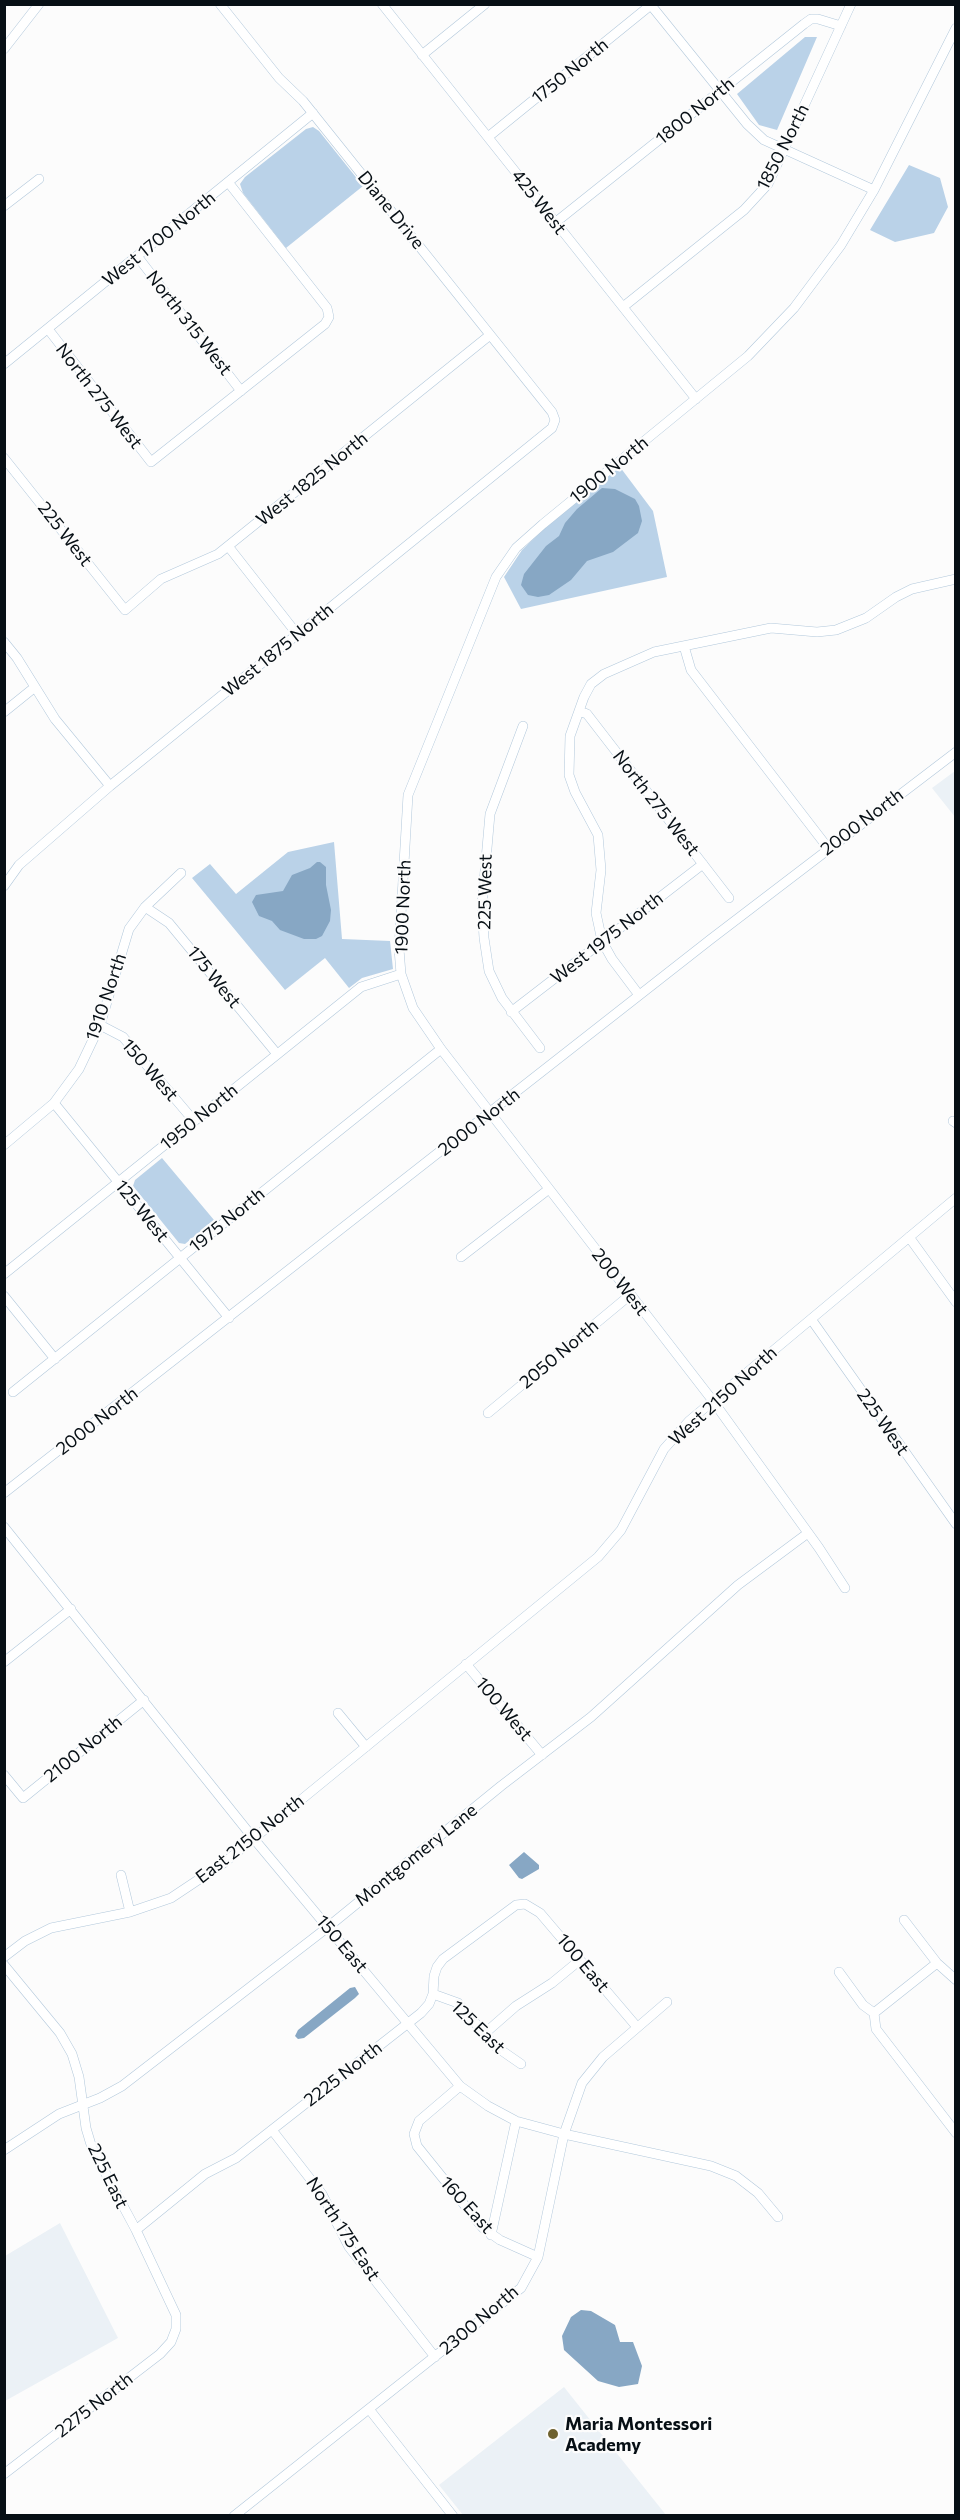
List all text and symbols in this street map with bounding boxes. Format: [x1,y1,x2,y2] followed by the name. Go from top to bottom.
[527,34,613,108] street label: 1750 North
[651,73,739,149] street label: 1800 North
[752,101,814,193] street label: 1850 North
[507,165,571,239] street label: 425 West
[353,167,429,253] street label: Diane Drive
[98,187,220,291] street label: West 1700 North
[142,266,236,380] street label: North 315 West
[51,339,147,453] street label: North 275 West
[252,427,372,531] street label: West 1825 North
[565,432,653,508] street label: 1900 North
[33,497,97,571] street label: 225 West
[218,599,338,701] street label: West 1875 North
[608,746,704,860] street label: North 275 West
[816,784,908,860] street label: 2000 North
[474,854,496,930] street label: 225 West
[391,859,415,955] street label: 1900 North
[547,887,667,989] street label: West 1975 North
[183,942,245,1012] street label: 175 West
[81,951,131,1043] street label: 1910 North
[117,1034,183,1106] street label: 150 West
[156,1079,242,1155] street label: 1950 North
[434,1083,524,1161] street label: 2000 North
[110,1176,174,1246] street label: 125 West
[185,1183,269,1257] street label: 1975 North
[587,1244,653,1320] street label: 200 West
[515,1315,603,1393] street label: 2050 North
[665,1342,781,1450] street label: West 2150 North
[52,1382,142,1460] street label: 2000 North
[852,1385,914,1459] street label: 225 West
[471,1673,537,1745] street label: 100 West
[40,1711,126,1787] street label: 2100 North
[192,1790,308,1888] street label: East 2150 North
[351,1799,481,1911] street label: Montgomery Lane
[312,1911,372,1977] street label: 150 East
[552,1929,614,1997] street label: 100 East
[446,1996,510,2058] street label: 125 East
[300,2037,386,2111] street label: 2225 North
[83,2140,133,2212] street label: 225 East
[436,2172,498,2238] street label: 160 East
[301,2173,385,2285] street label: North 175 East
[435,2281,523,2359] street label: 2300 North
[51,2368,137,2442] street label: 2275 North
[565,2413,712,2456] place label: Maria Montessori Academy
[546,2427,560,2441] marker: Maria Montessori Academy

